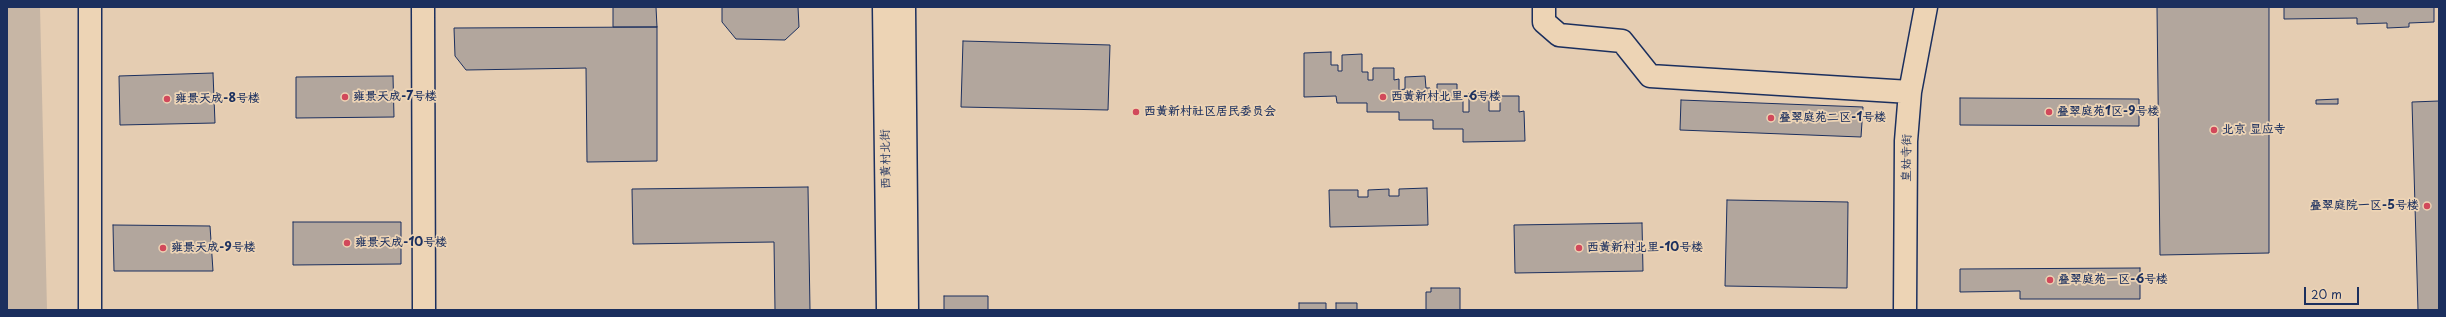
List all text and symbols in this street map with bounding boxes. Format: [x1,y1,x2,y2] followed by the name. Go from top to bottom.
[353,90,437,104] place label: 雍景天成-7号楼
[1391,90,1501,104] place label: 西黄新村北里-6号楼
[175,92,260,106] place label: 雍景天成-8号楼
[340,92,350,102] marker: 雍景天成-7号楼
[1378,92,1388,102] marker: 西黄新村北里-6号楼
[162,94,172,104] marker: 雍景天成-8号楼
[1144,105,1276,119] place label: 西黄新村社区居民委员会
[2057,105,2159,119] place label: 叠翠庭苑1区-9号楼
[1131,107,1141,117] marker: 西黄新村社区居民委员会
[2044,107,2054,117] marker: 叠翠庭苑1区-9号楼
[1779,111,1886,125] place label: 叠翠庭苑二区-1号楼
[1766,113,1776,123] marker: 叠翠庭苑二区-1号楼
[2222,123,2286,137] place label: 北京 显应寺
[2209,125,2219,135] marker: 北京 显应寺
[878,129,894,189] street label: 西黄村北街
[1899,134,1915,182] street label: 皇姑寺街
[2310,199,2419,213] place label: 叠翠庭院一区-5号楼
[2422,201,2432,211] marker: 叠翠庭院一区-5号楼
[355,236,447,250] place label: 雍景天成-10号楼
[342,238,352,248] marker: 雍景天成-10号楼
[171,241,256,255] place label: 雍景天成-9号楼
[1587,241,1703,255] place label: 西黄新村北里-10号楼
[158,243,168,253] marker: 雍景天成-9号楼
[1574,243,1584,253] marker: 西黄新村北里-10号楼
[2058,273,2168,287] place label: 叠翠庭苑一区-6号楼
[2045,275,2055,285] marker: 叠翠庭苑一区-6号楼
[2306,279,2361,305] scale bar
[2311,285,2342,303] text: 20 m

